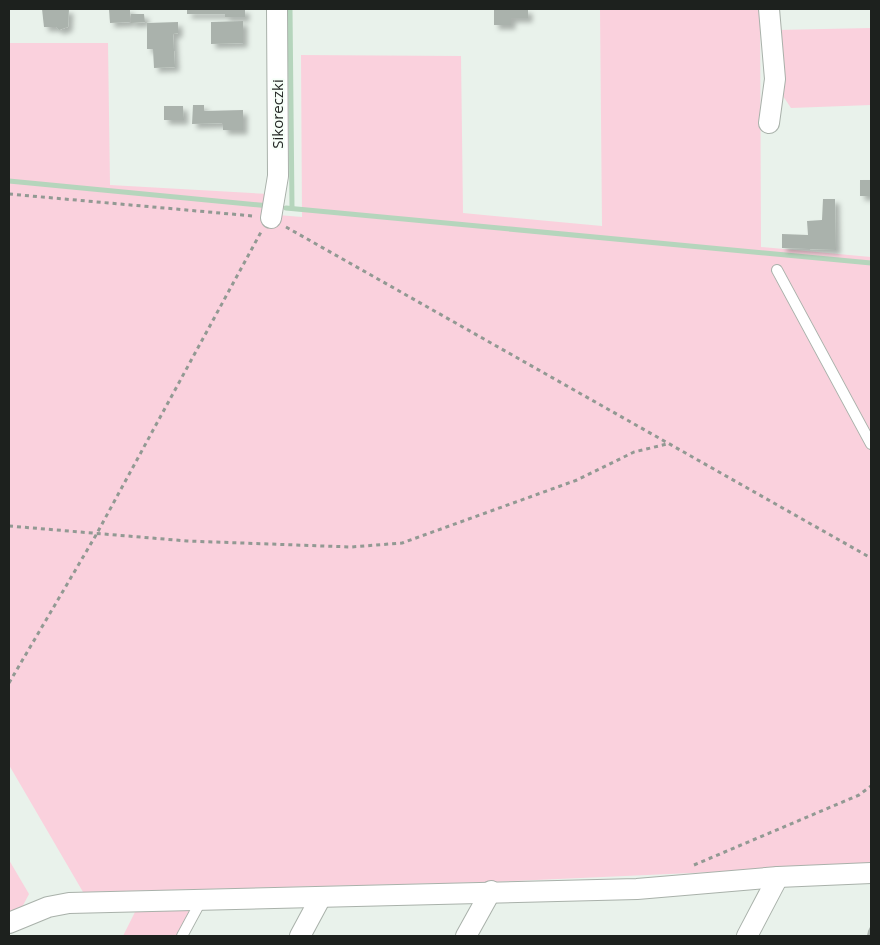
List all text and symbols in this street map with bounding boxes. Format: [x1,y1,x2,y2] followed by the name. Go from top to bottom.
[267,79,287,149] street label: Sikoreczki

